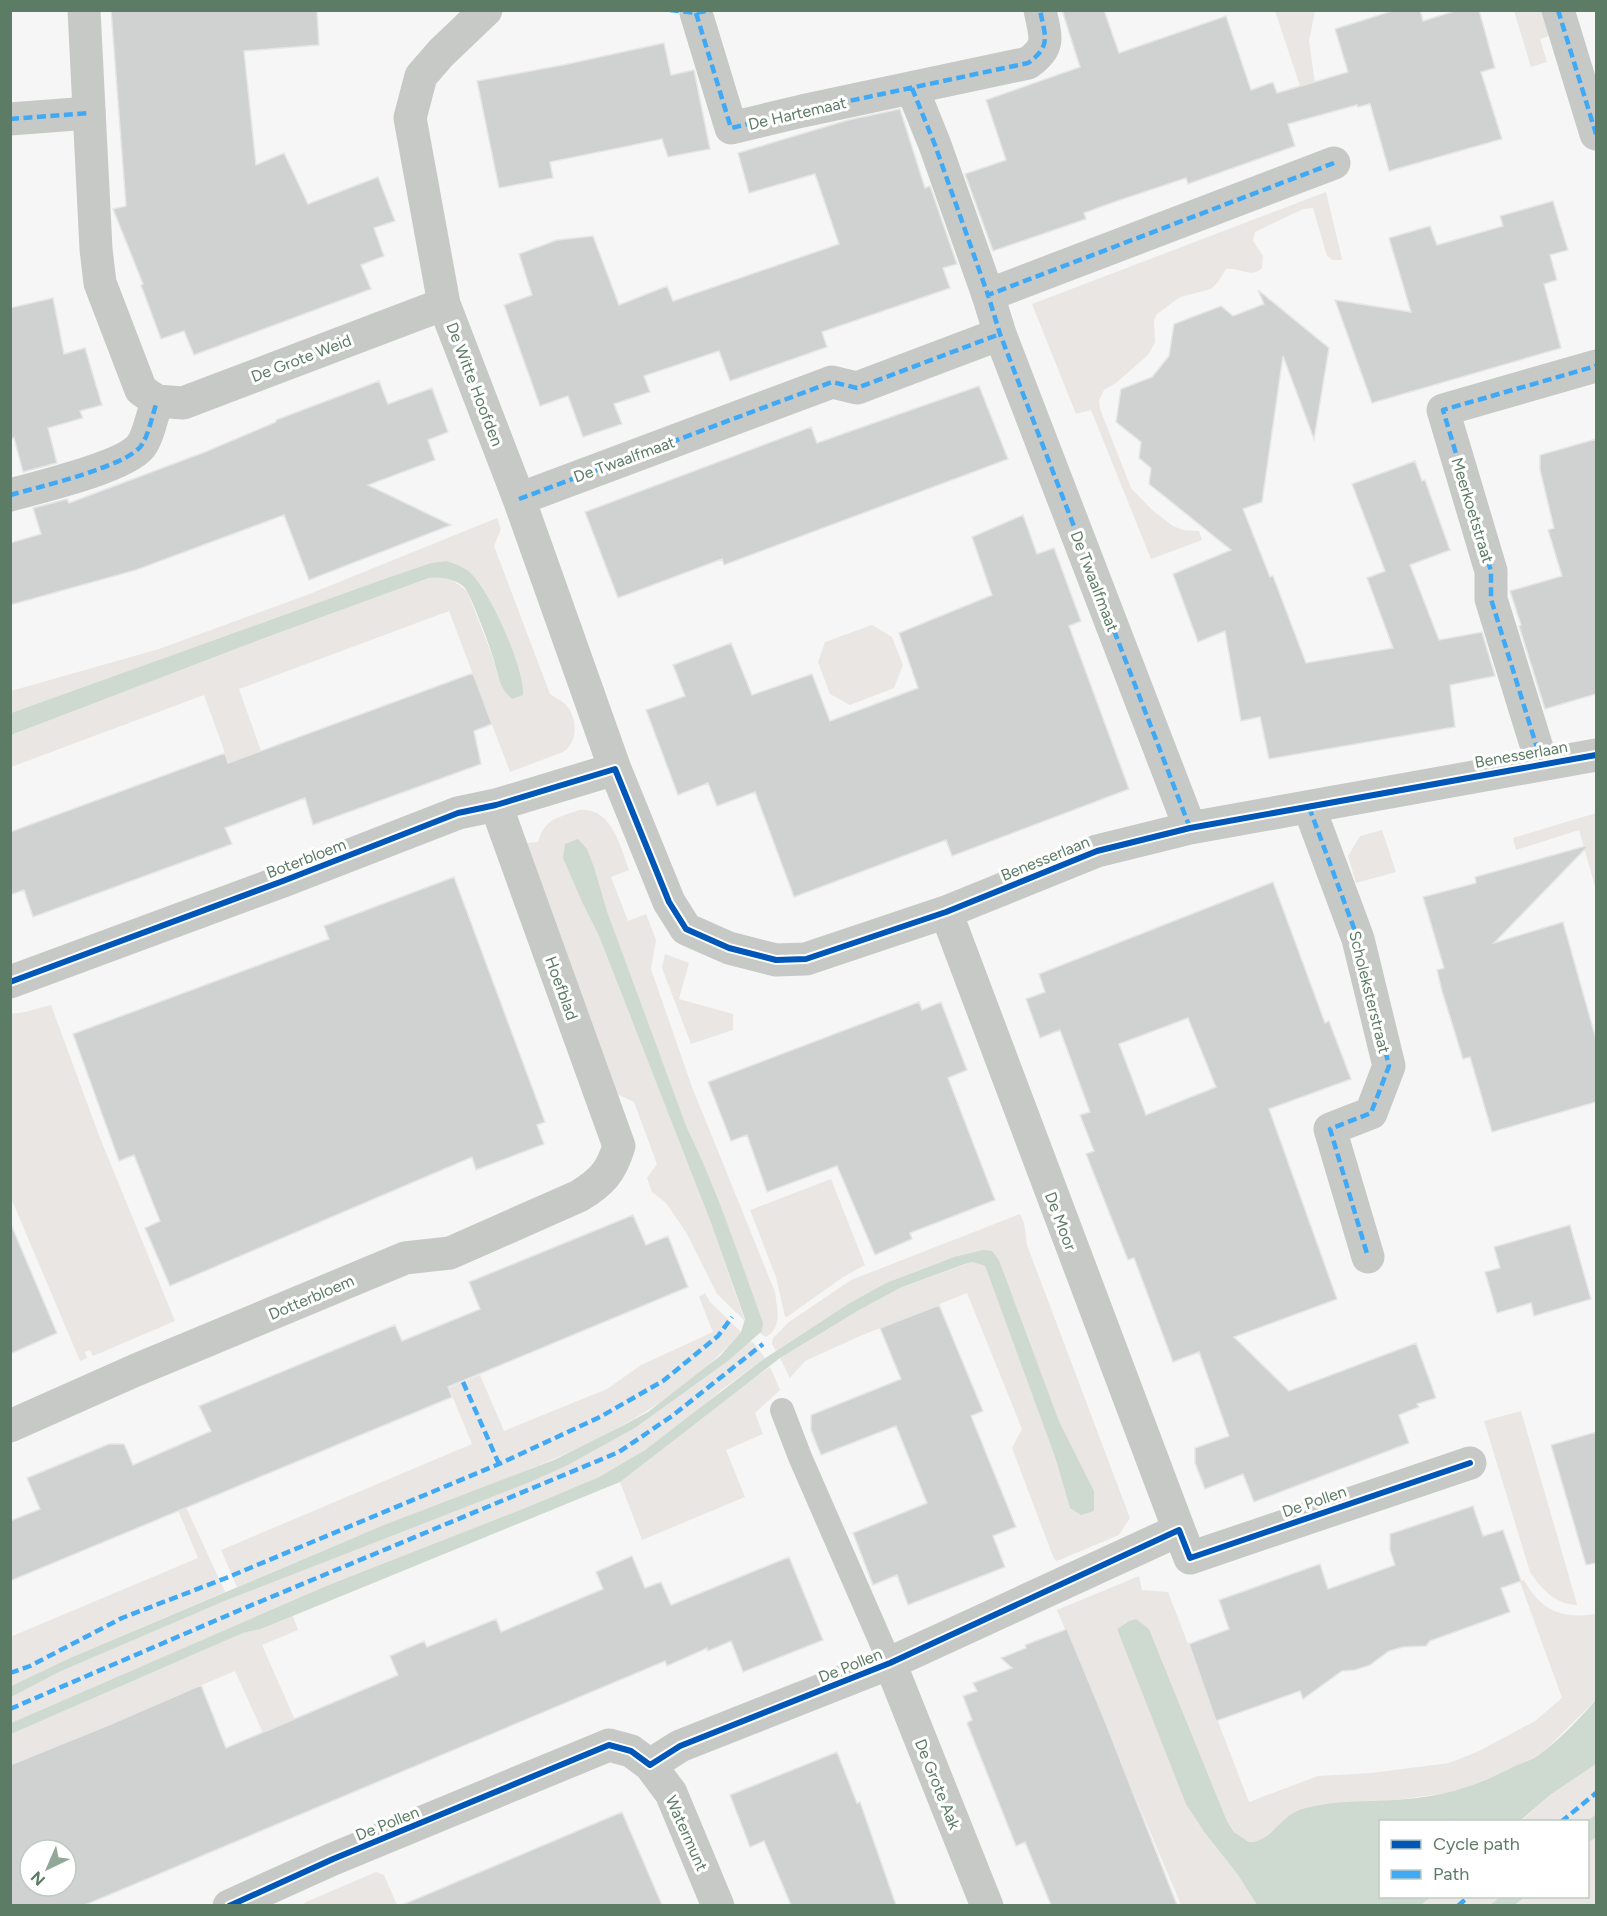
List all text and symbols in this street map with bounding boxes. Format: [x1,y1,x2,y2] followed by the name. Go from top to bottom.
[746,93,848,134] street label: De Hartemaat
[442,320,507,449] street label: De Witte Hoofden
[248,331,354,386] street label: De Grote Weid
[571,432,677,487] street label: De Twaalfmaat
[1447,455,1498,565] street label: Meerkoetstraat
[1067,528,1122,634] street label: De Twaalfmaat
[1473,737,1569,772] street label: Benesserlaan
[998,832,1092,885] street label: Benesserlaan
[264,835,349,882] street label: Boterbloem
[1345,929,1394,1055] street label: Scholeksterstraat
[541,954,582,1023] street label: Hoefblad
[1041,1189,1081,1254] street label: De Moor
[266,1271,357,1324] street label: Dotterbloem
[1279,1482,1349,1521] street label: De Pollen
[816,1644,885,1687] street label: De Pollen
[911,1736,964,1832] street label: De Grote Aak
[661,1793,712,1874] street label: Watermunt
[353,1802,422,1845] street label: De Pollen
[1379,1820,1589,1898] legend
[1433,1833,1520,1855] text: Cycle path
[18,1838,78,1898] north arrow
[1433,1863,1469,1885] text: Path
[27,1867,49,1890] text: N

